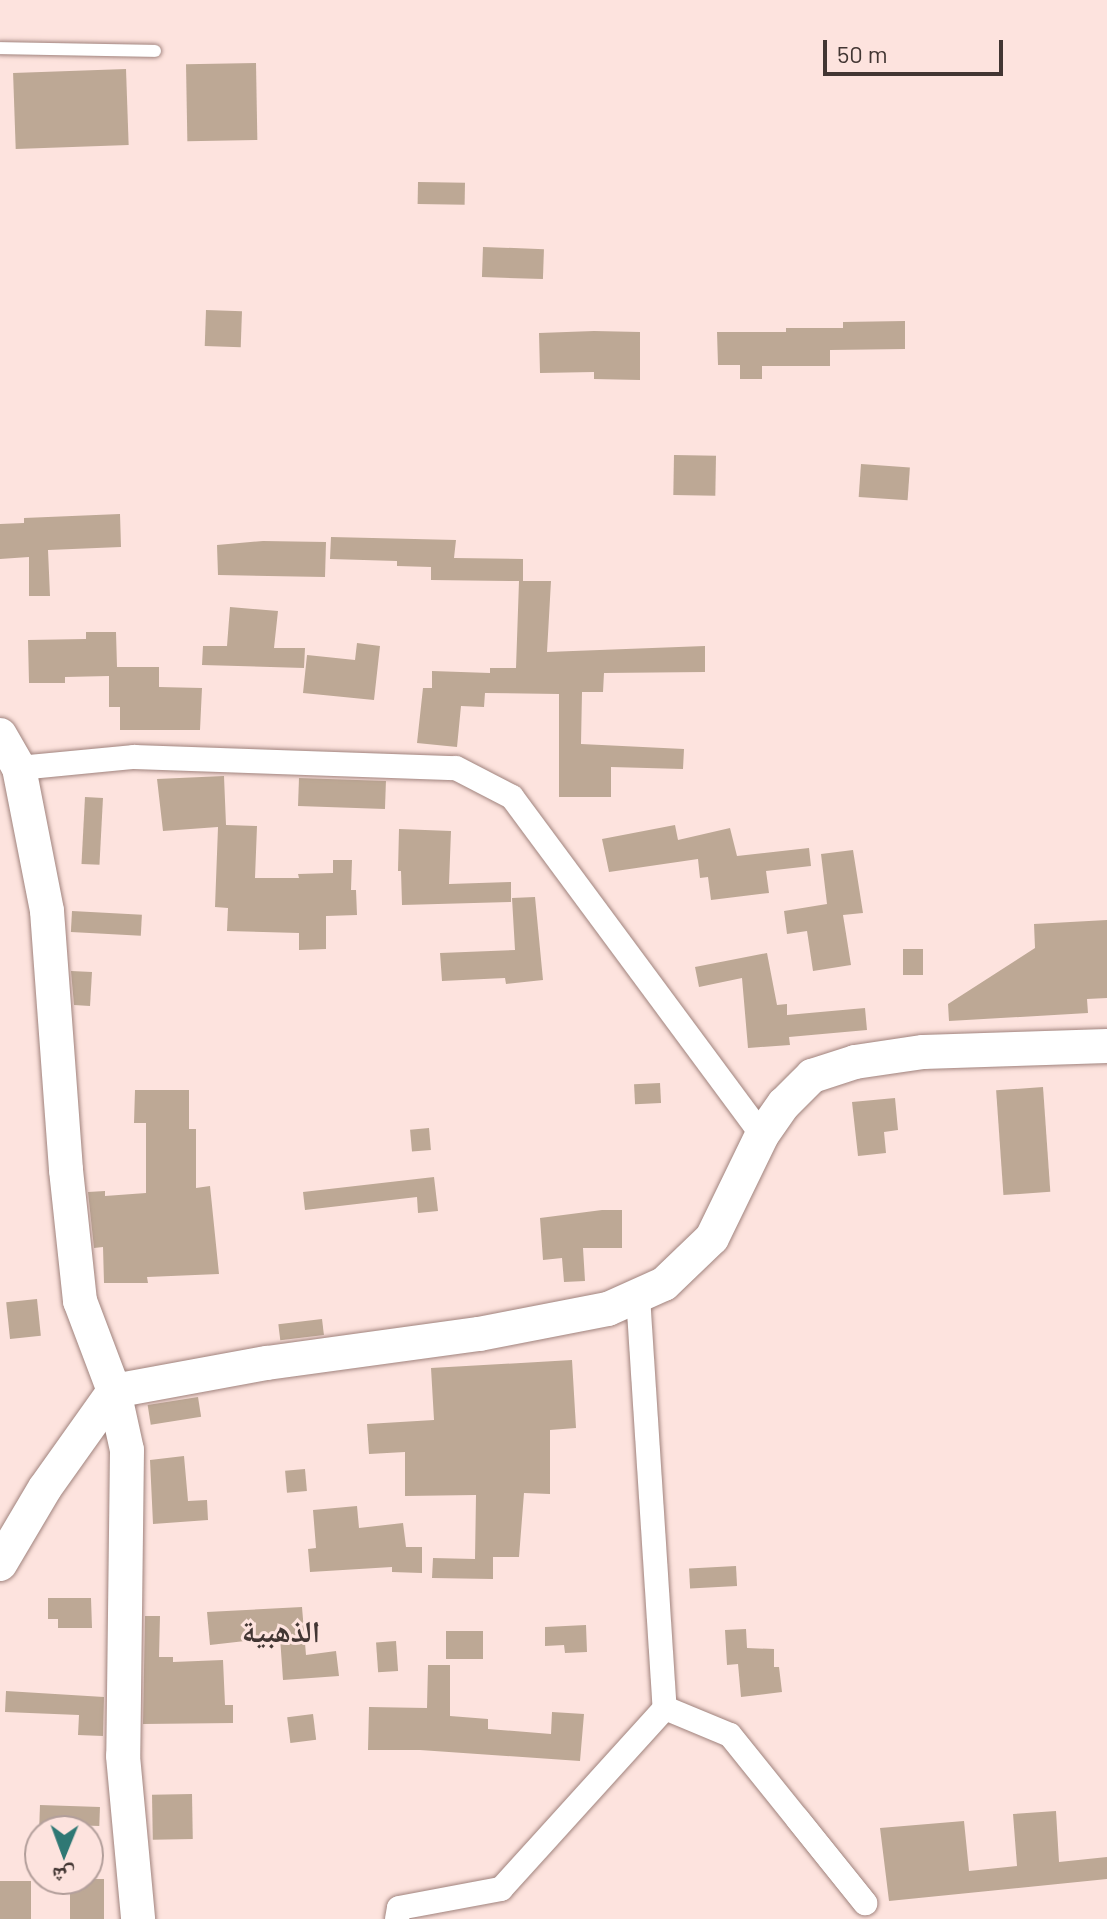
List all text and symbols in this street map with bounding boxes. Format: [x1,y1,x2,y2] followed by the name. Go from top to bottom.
[827,24,1007,74] scale bar
[837,39,888,68] text: 50 m
[242,1612,320,1648] district label: الذهبية
[24,1815,104,1895] north arrow
[52,1864,76,1890] text: ش

